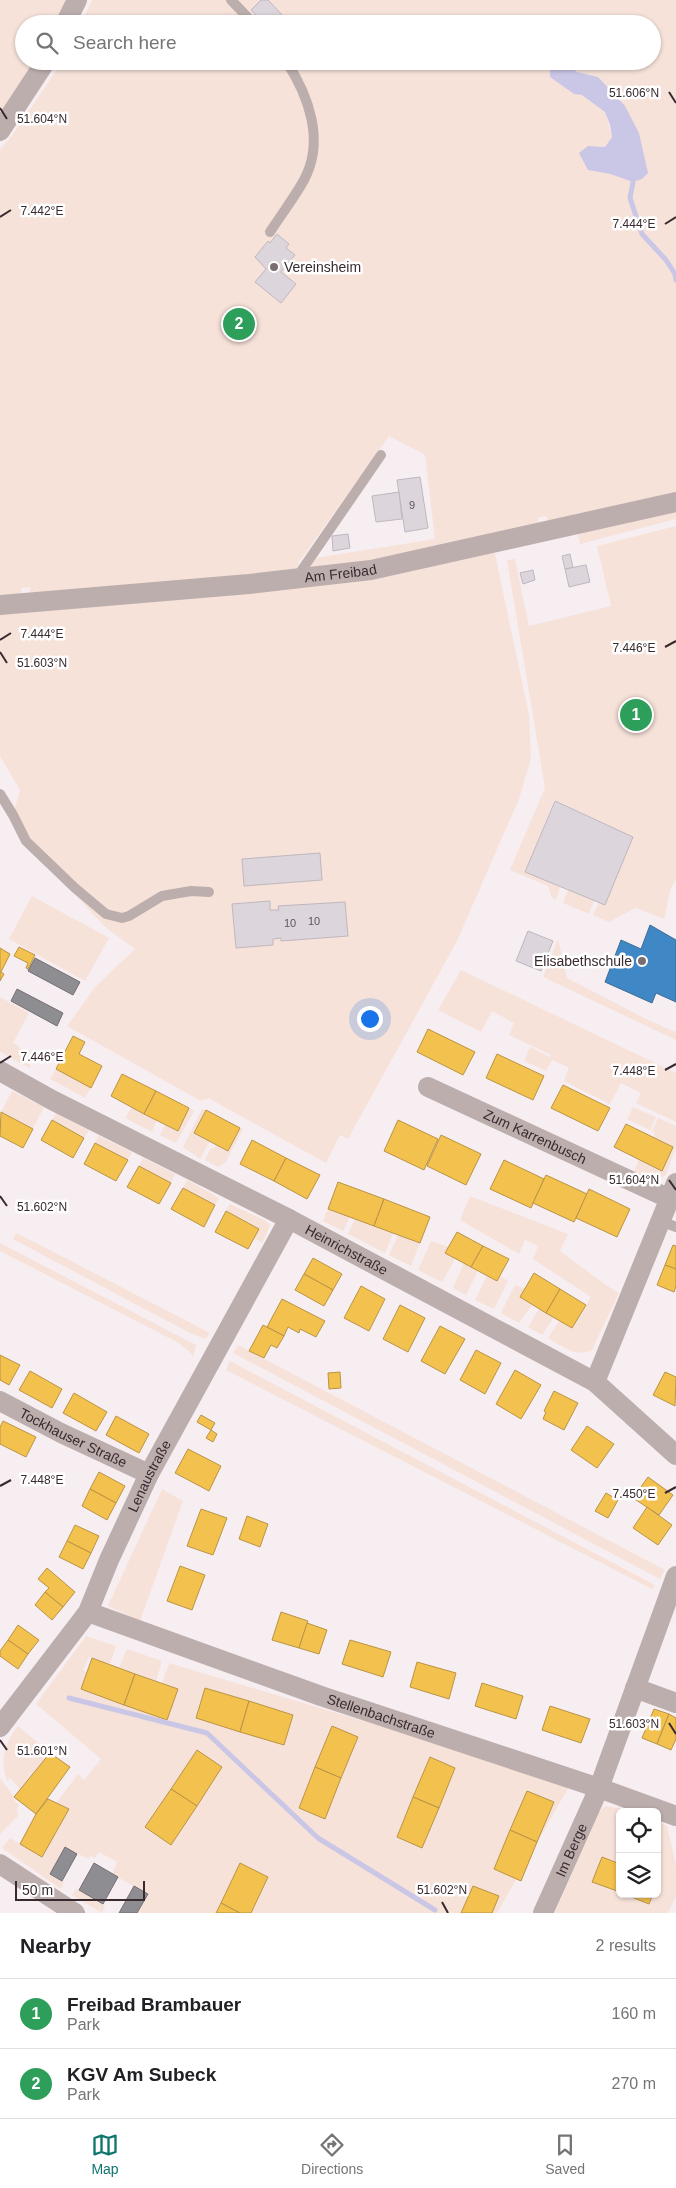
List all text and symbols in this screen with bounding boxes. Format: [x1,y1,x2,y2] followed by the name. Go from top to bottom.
[15,15,661,70] search box
[33,29,61,57] icon: search
[73,32,177,53] text: Search here
[609,86,659,100] text: 51.606°N
[17,112,67,126] text: 51.604°N
[21,204,63,218] text: 7.442°E
[613,217,655,231] text: 7.444°E
[284,259,361,275] place label: Vereinsheim
[268,261,280,273] marker: Vereinsheim
[223,305,255,343] pin: 2
[409,499,415,511] house number: 9
[304,561,378,586] street label: Am Freibad
[21,627,63,641] text: 7.444°E
[613,641,655,655] text: 7.446°E
[17,656,67,670] text: 51.603°N
[620,696,652,734] pin: 1
[308,915,320,927] house number: 10
[284,917,296,929] house number: 10
[534,953,632,969] place label: Elisabethschule
[636,955,648,967] marker: Elisabethschule
[357,1006,383,1032] your location
[21,1050,63,1064] text: 7.446°E
[613,1064,655,1078] text: 7.448°E
[481,1106,589,1167] street label: Zum Karrenbusch
[609,1173,659,1187] text: 51.604°N
[17,1200,67,1214] text: 51.602°N
[303,1221,391,1278] street label: Heinrichstraße
[17,1405,130,1471] street label: Tockhauser Straße
[124,1437,174,1515] street label: Lenaustraße
[21,1473,63,1487] text: 7.448°E
[613,1487,655,1501] text: 7.450°E
[325,1691,437,1741] street label: Stellenbachstraße
[609,1717,659,1731] text: 51.603°N
[17,1744,67,1758] text: 51.601°N
[616,1808,661,1898] map controls
[616,1808,661,1853] button: locate
[552,1821,590,1879] street label: Im Berge
[616,1853,661,1898] button: layers
[15,1878,145,1901] scale bar
[22,1882,53,1898] text: 50 m
[417,1883,467,1897] text: 51.602°N
[20,1934,91,1957] text: Nearby
[596,1937,656,1954] text: 2 results
[67,1994,241,2015] text: Freibad Brambauer
[32,2005,40,2022] text: 1
[612,2005,656,2022] text: 160 m
[67,2016,100,2033] text: Park
[67,2064,216,2085] text: KGV Am Subeck
[32,2075,40,2092] text: 2
[612,2075,656,2092] text: 270 m
[67,2086,100,2103] text: Park
[91,2131,119,2177] tab: Map
[301,2131,363,2177] tab: Directions
[545,2131,585,2177] tab: Saved

